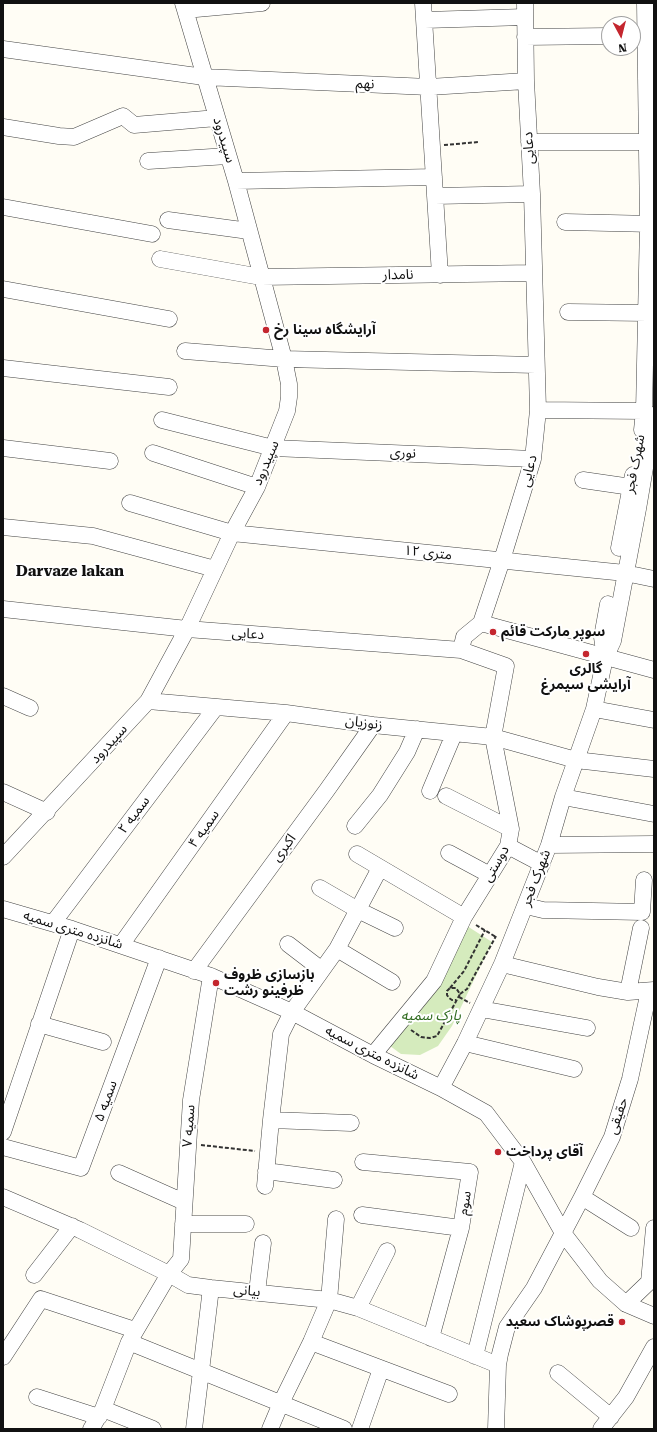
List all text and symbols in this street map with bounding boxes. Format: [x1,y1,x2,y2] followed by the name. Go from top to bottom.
[601,16,641,56] north arrow
[617,40,627,54] text: N
[355,75,375,93] street label: نهم
[209,115,239,165] street label: سپیدرود
[520,131,538,165] street label: دعایی
[382,266,414,284] street label: نامدار
[274,322,376,338] place label: آرایشگاه سینا رخ
[261,325,271,335] marker: آرایشگاه سینا رخ
[621,433,649,495] street label: شهرک فجر
[249,438,283,488] street label: سپیدرود
[390,444,416,462] street label: نوری
[517,453,541,489] street label: دعایی
[403,542,453,564] street label: ۱۲ متری
[16,563,124,581] district label: Darvaze lakan
[231,624,265,644] street label: دعایی
[501,624,605,640] place label: سوپر مارکت قائم
[488,627,498,637] marker: سوپر مارکت قائم
[581,649,591,659] marker: گالری آرایشی سیمرغ
[541,661,631,694] place label: گالری آرایشی سیمرغ
[344,712,384,734] street label: زنوزیان
[87,721,131,767] street label: سپیدرود
[114,793,154,837] street label: سمیه ۲
[185,807,223,851] street label: سمیه ۴
[268,831,300,865] street label: اکبری
[479,843,513,885] street label: دوستی
[517,847,555,909] street label: شهرک فجر
[21,907,125,953] street label: شانزده متری سمیه
[224,967,315,1000] place label: بازسازی ظروف ظرفینو رشت
[211,978,221,988] marker: بازسازی ظروف ظرفینو رشت
[401,1008,461,1024] park label: پارک سمیه
[322,1022,422,1084] street label: شانزده متری سمیه
[91,1078,121,1124] street label: سمیه ۵
[604,1096,632,1136] street label: حقیقی
[179,1104,199,1148] street label: سمیه ۷
[506,1144,583,1160] place label: آقای پرداخت
[493,1147,503,1157] marker: آقای پرداخت
[455,1190,475,1216] street label: سوم
[233,1281,261,1301] street label: بیانی
[506,1314,614,1330] place label: قصرپوشاک سعید
[617,1317,627,1327] marker: قصرپوشاک سعید

